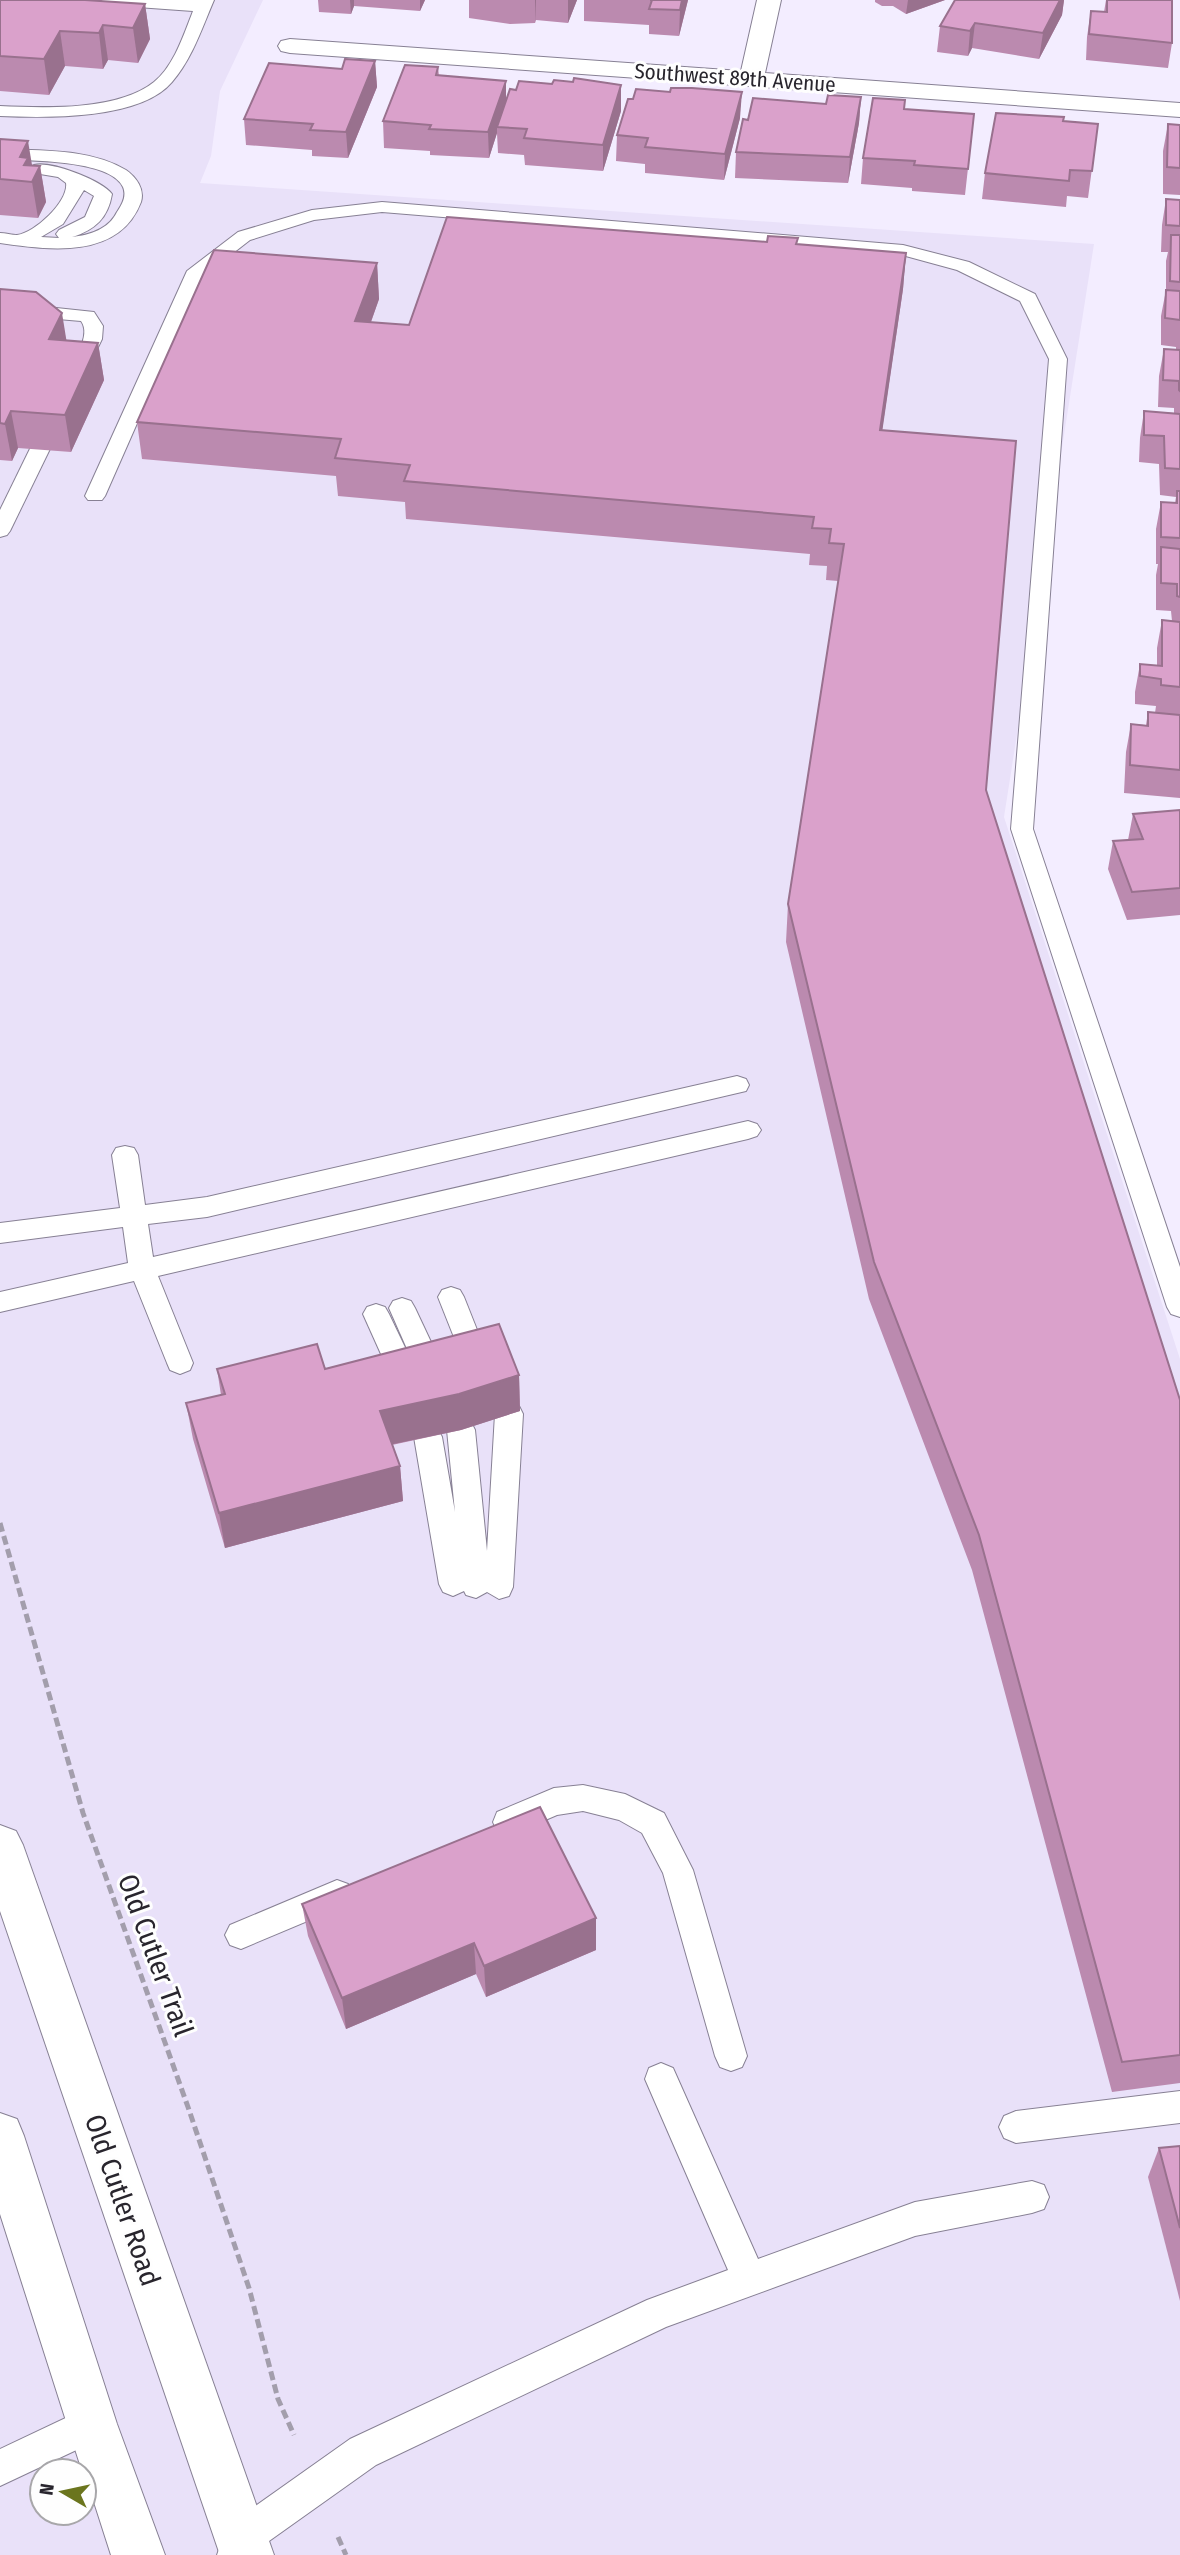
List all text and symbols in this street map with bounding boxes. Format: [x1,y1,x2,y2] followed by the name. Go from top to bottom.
[634,58,836,98] street label: Southwest 89th Avenue
[111,1869,200,2041] street label: Old Cutler Trail
[78,2110,167,2290] street label: Old Cutler Road
[28,2457,98,2527] north arrow
[34,2482,59,2497] text: N

